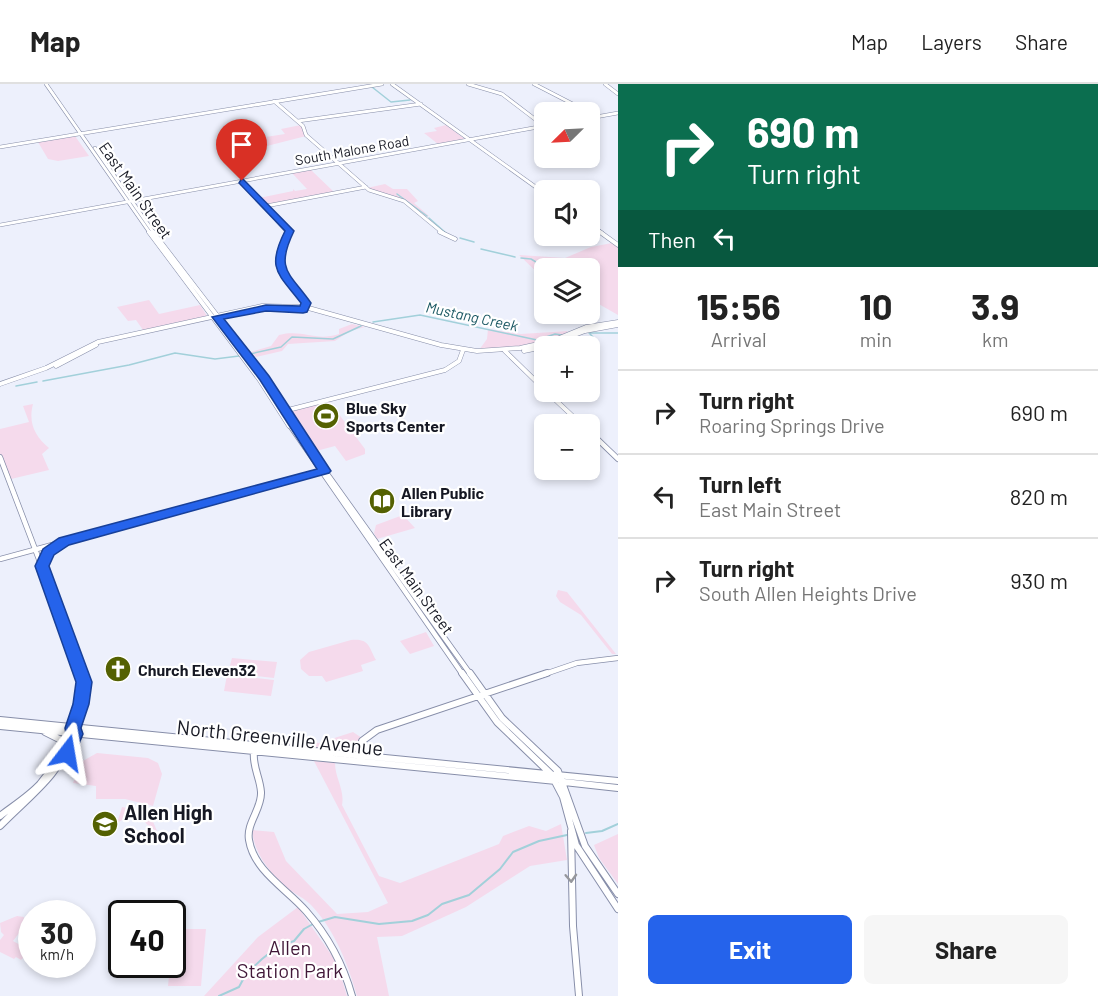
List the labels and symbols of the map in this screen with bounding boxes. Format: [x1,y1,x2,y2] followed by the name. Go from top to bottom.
[534,102,600,168] north arrow
[216,119,267,181] pin
[294,132,410,168] street label: South Malone Road
[96,138,176,242] street label: East Main Street
[424,297,520,335] water label: Mustang Creek
[346,398,445,435] place label: Blue Sky Sports Center
[311,401,341,431] sports icon: Blue Sky Sports Center
[401,483,485,520] place label: Allen Public Library
[367,486,397,516] library icon: Allen Public Library
[376,534,458,638] street label: East Main Street
[103,654,133,684] church icon: Church Eleven32
[138,660,256,679] place label: Church Eleven32
[176,714,384,760] street label: North Greenville Avenue
[35,721,99,785] position arrow
[124,800,213,847] place label: Allen High School
[90,809,120,839] school or university icon: Allen High School
[564,873,577,882] one-way arrow
[108,900,186,978] speed limit sign: 40
[237,935,343,982] park label: Allen Station Park

